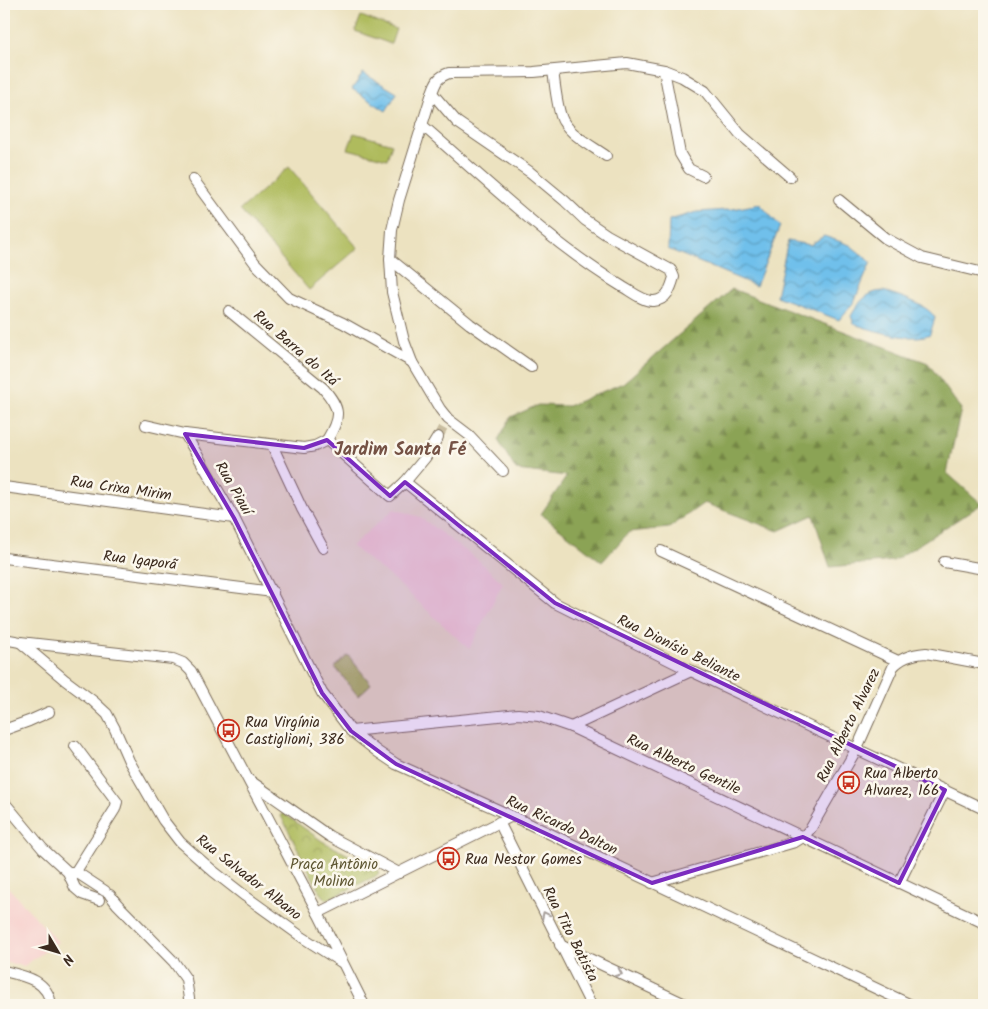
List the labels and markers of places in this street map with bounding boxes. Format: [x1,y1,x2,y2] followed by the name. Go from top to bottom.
[245,711,345,752] place label: Rua Virgínia Castiglioni, 386
[217,719,241,743] bus stop icon: Rua Virgínia Castiglioni, 386
[864,762,939,803] place label: Rua Alberto Alvarez, 166
[836,770,860,794] bus stop icon: Rua Alberto Alvarez, 166
[437,847,461,871] bus stop icon: Rua Nestor Gomes
[465,848,583,872] place label: Rua Nestor Gomes

